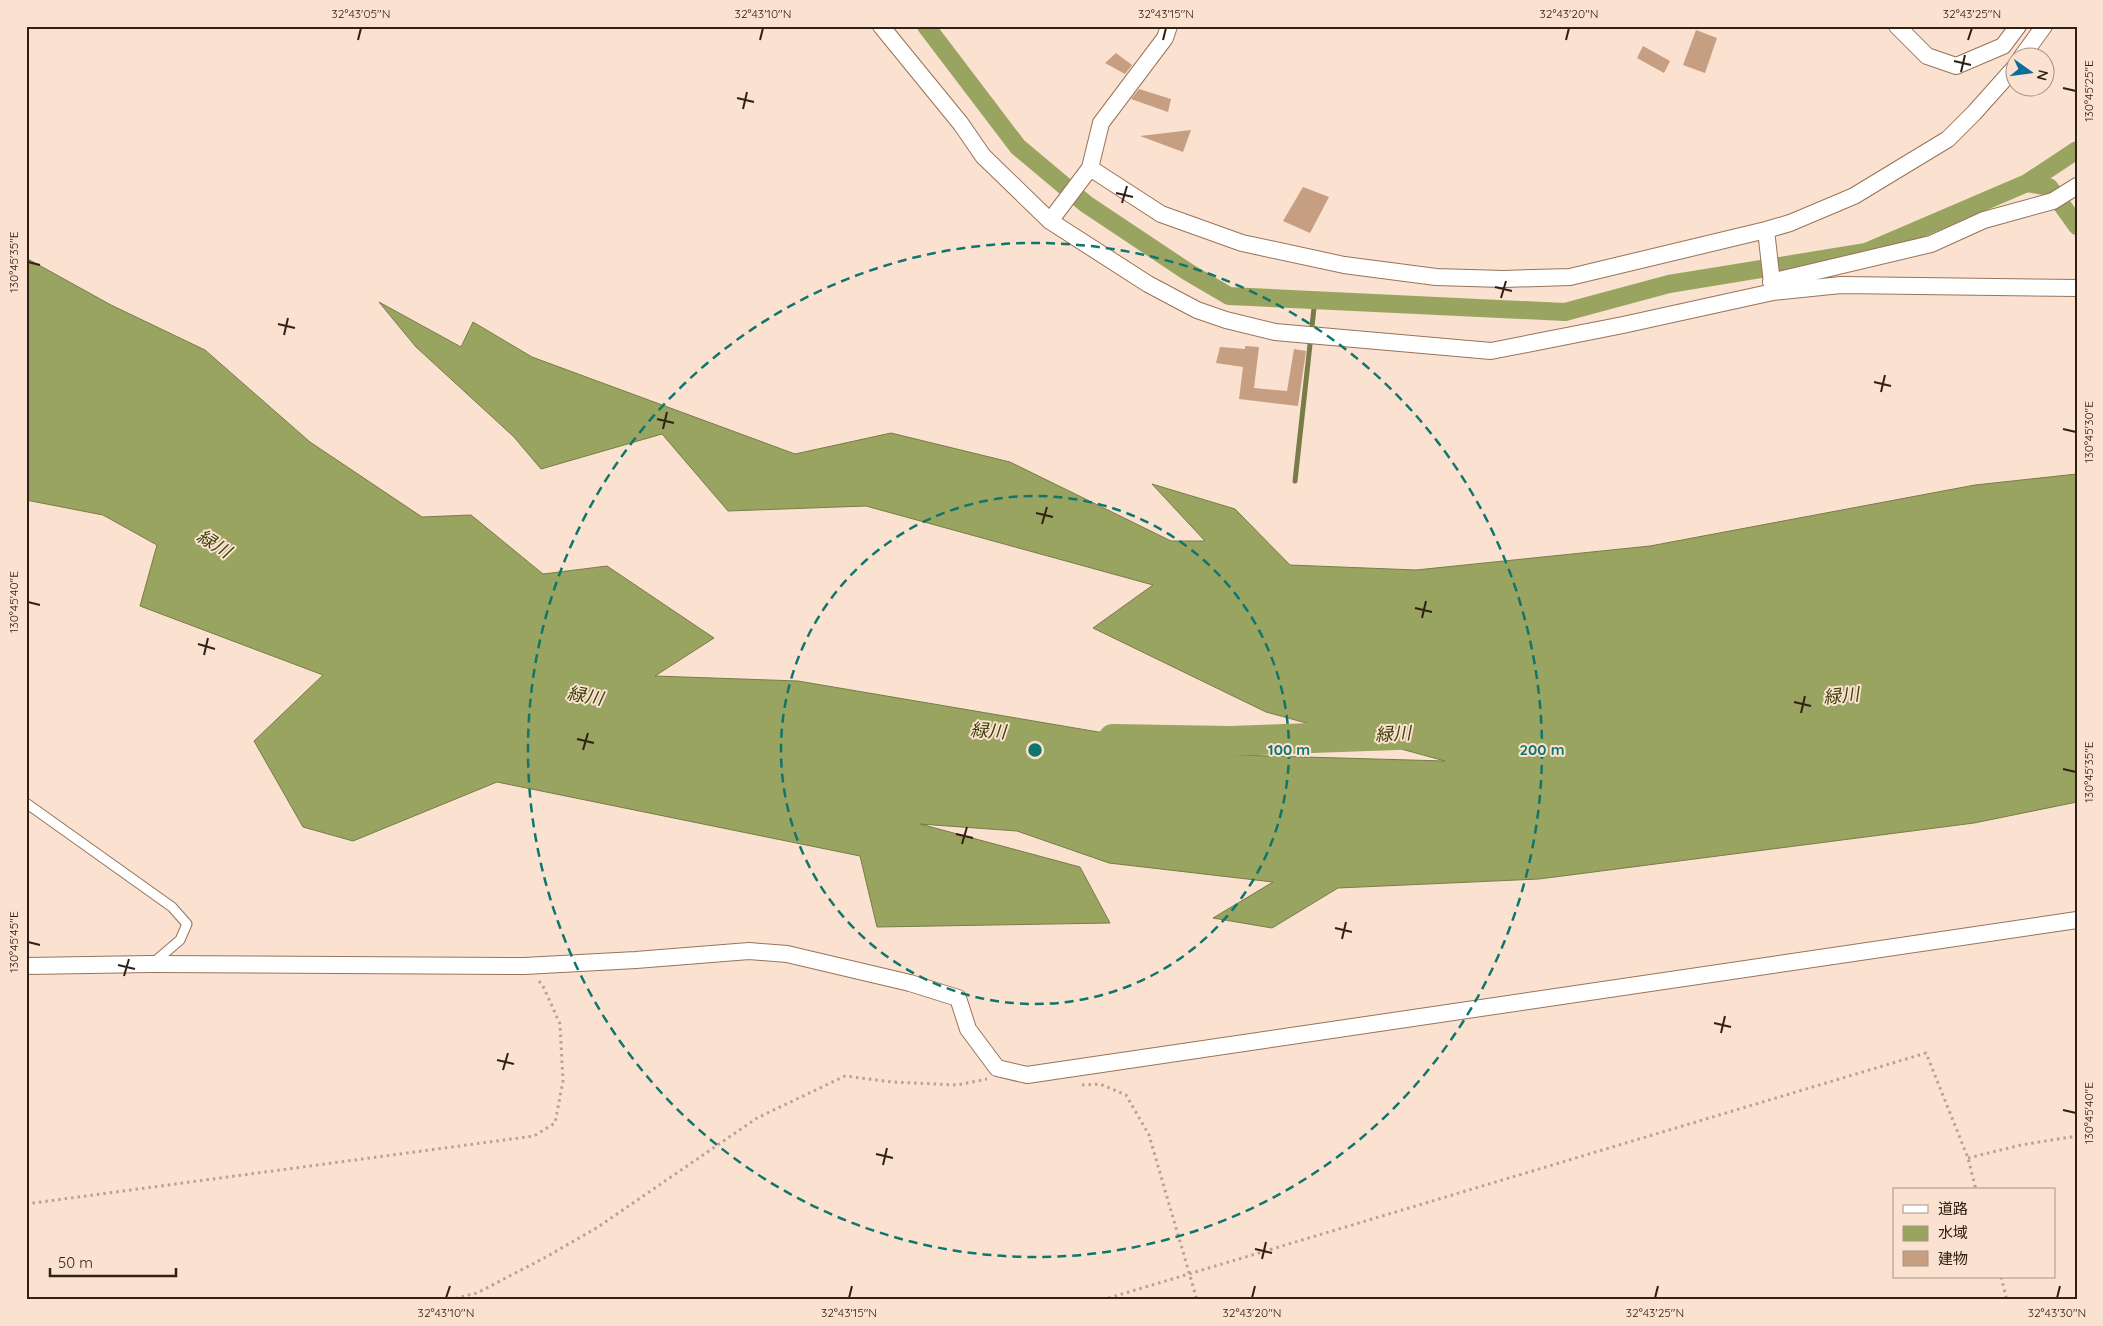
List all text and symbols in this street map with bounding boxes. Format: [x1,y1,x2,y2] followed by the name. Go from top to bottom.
[332,6,390,21] text: 32°43'05"N
[735,6,791,21] text: 32°43'10"N
[1138,6,1194,21] text: 32°43'15"N
[1540,6,1598,21] text: 32°43'20"N
[1943,6,2001,21] text: 32°43'25"N
[2006,48,2056,98] north arrow
[2081,60,2096,122] text: 130°45'25"E
[2033,68,2053,82] text: N
[6,231,21,293] text: 130°45'35"E
[2081,401,2096,463] text: 130°45'30"E
[193,524,237,564] water label: 緑川
[6,571,21,633] text: 130°45'40"E
[565,681,607,710] water label: 緑川
[1822,682,1862,709] water label: 緑川
[969,718,1009,743] water label: 緑川
[1374,721,1414,746] water label: 緑川
[1268,740,1310,759] text: 100 m
[1520,740,1565,759] text: 200 m
[1026,741,1044,759] centre of rings
[2081,741,2096,803] text: 130°45'35"E
[6,911,21,973] text: 130°45'45"E
[2081,1082,2096,1144] text: 130°45'40"E
[1893,1188,2056,1278] legend
[1938,1199,1968,1218] text: 道路
[1938,1223,1968,1242] text: 水域
[50,1246,176,1278] scale bar
[1938,1249,1968,1268] text: 建物
[58,1253,93,1272] text: 50 m
[418,1305,474,1320] text: 32°43'10"N
[821,1305,877,1320] text: 32°43'15"N
[1223,1305,1281,1320] text: 32°43'20"N
[1626,1305,1684,1320] text: 32°43'25"N
[2028,1305,2086,1320] text: 32°43'30"N

